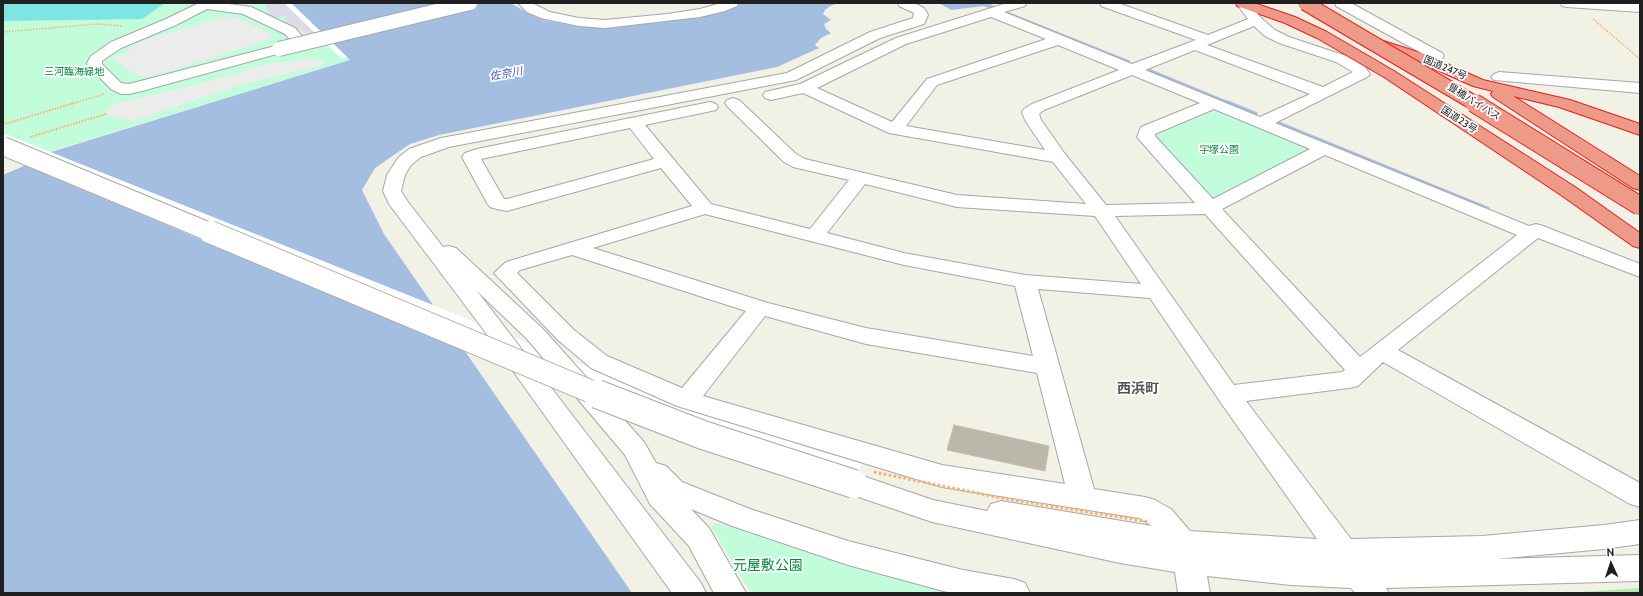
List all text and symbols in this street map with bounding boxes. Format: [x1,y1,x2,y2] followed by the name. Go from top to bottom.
[1421,53,1469,83] street label: 国道247号
[489,65,523,83] water label: 佐奈川
[44,66,104,78] park label: 三河臨海緑地
[1445,81,1503,123] street label: 豊橋バイパス
[1439,104,1479,136] street label: 国道23号
[1199,144,1239,156] park label: 宇塚公園
[1117,381,1159,397] district label: 西浜町
[1591,544,1631,584] north arrow
[1606,545,1615,559] text: N
[733,558,803,574] park label: 元屋敷公園

